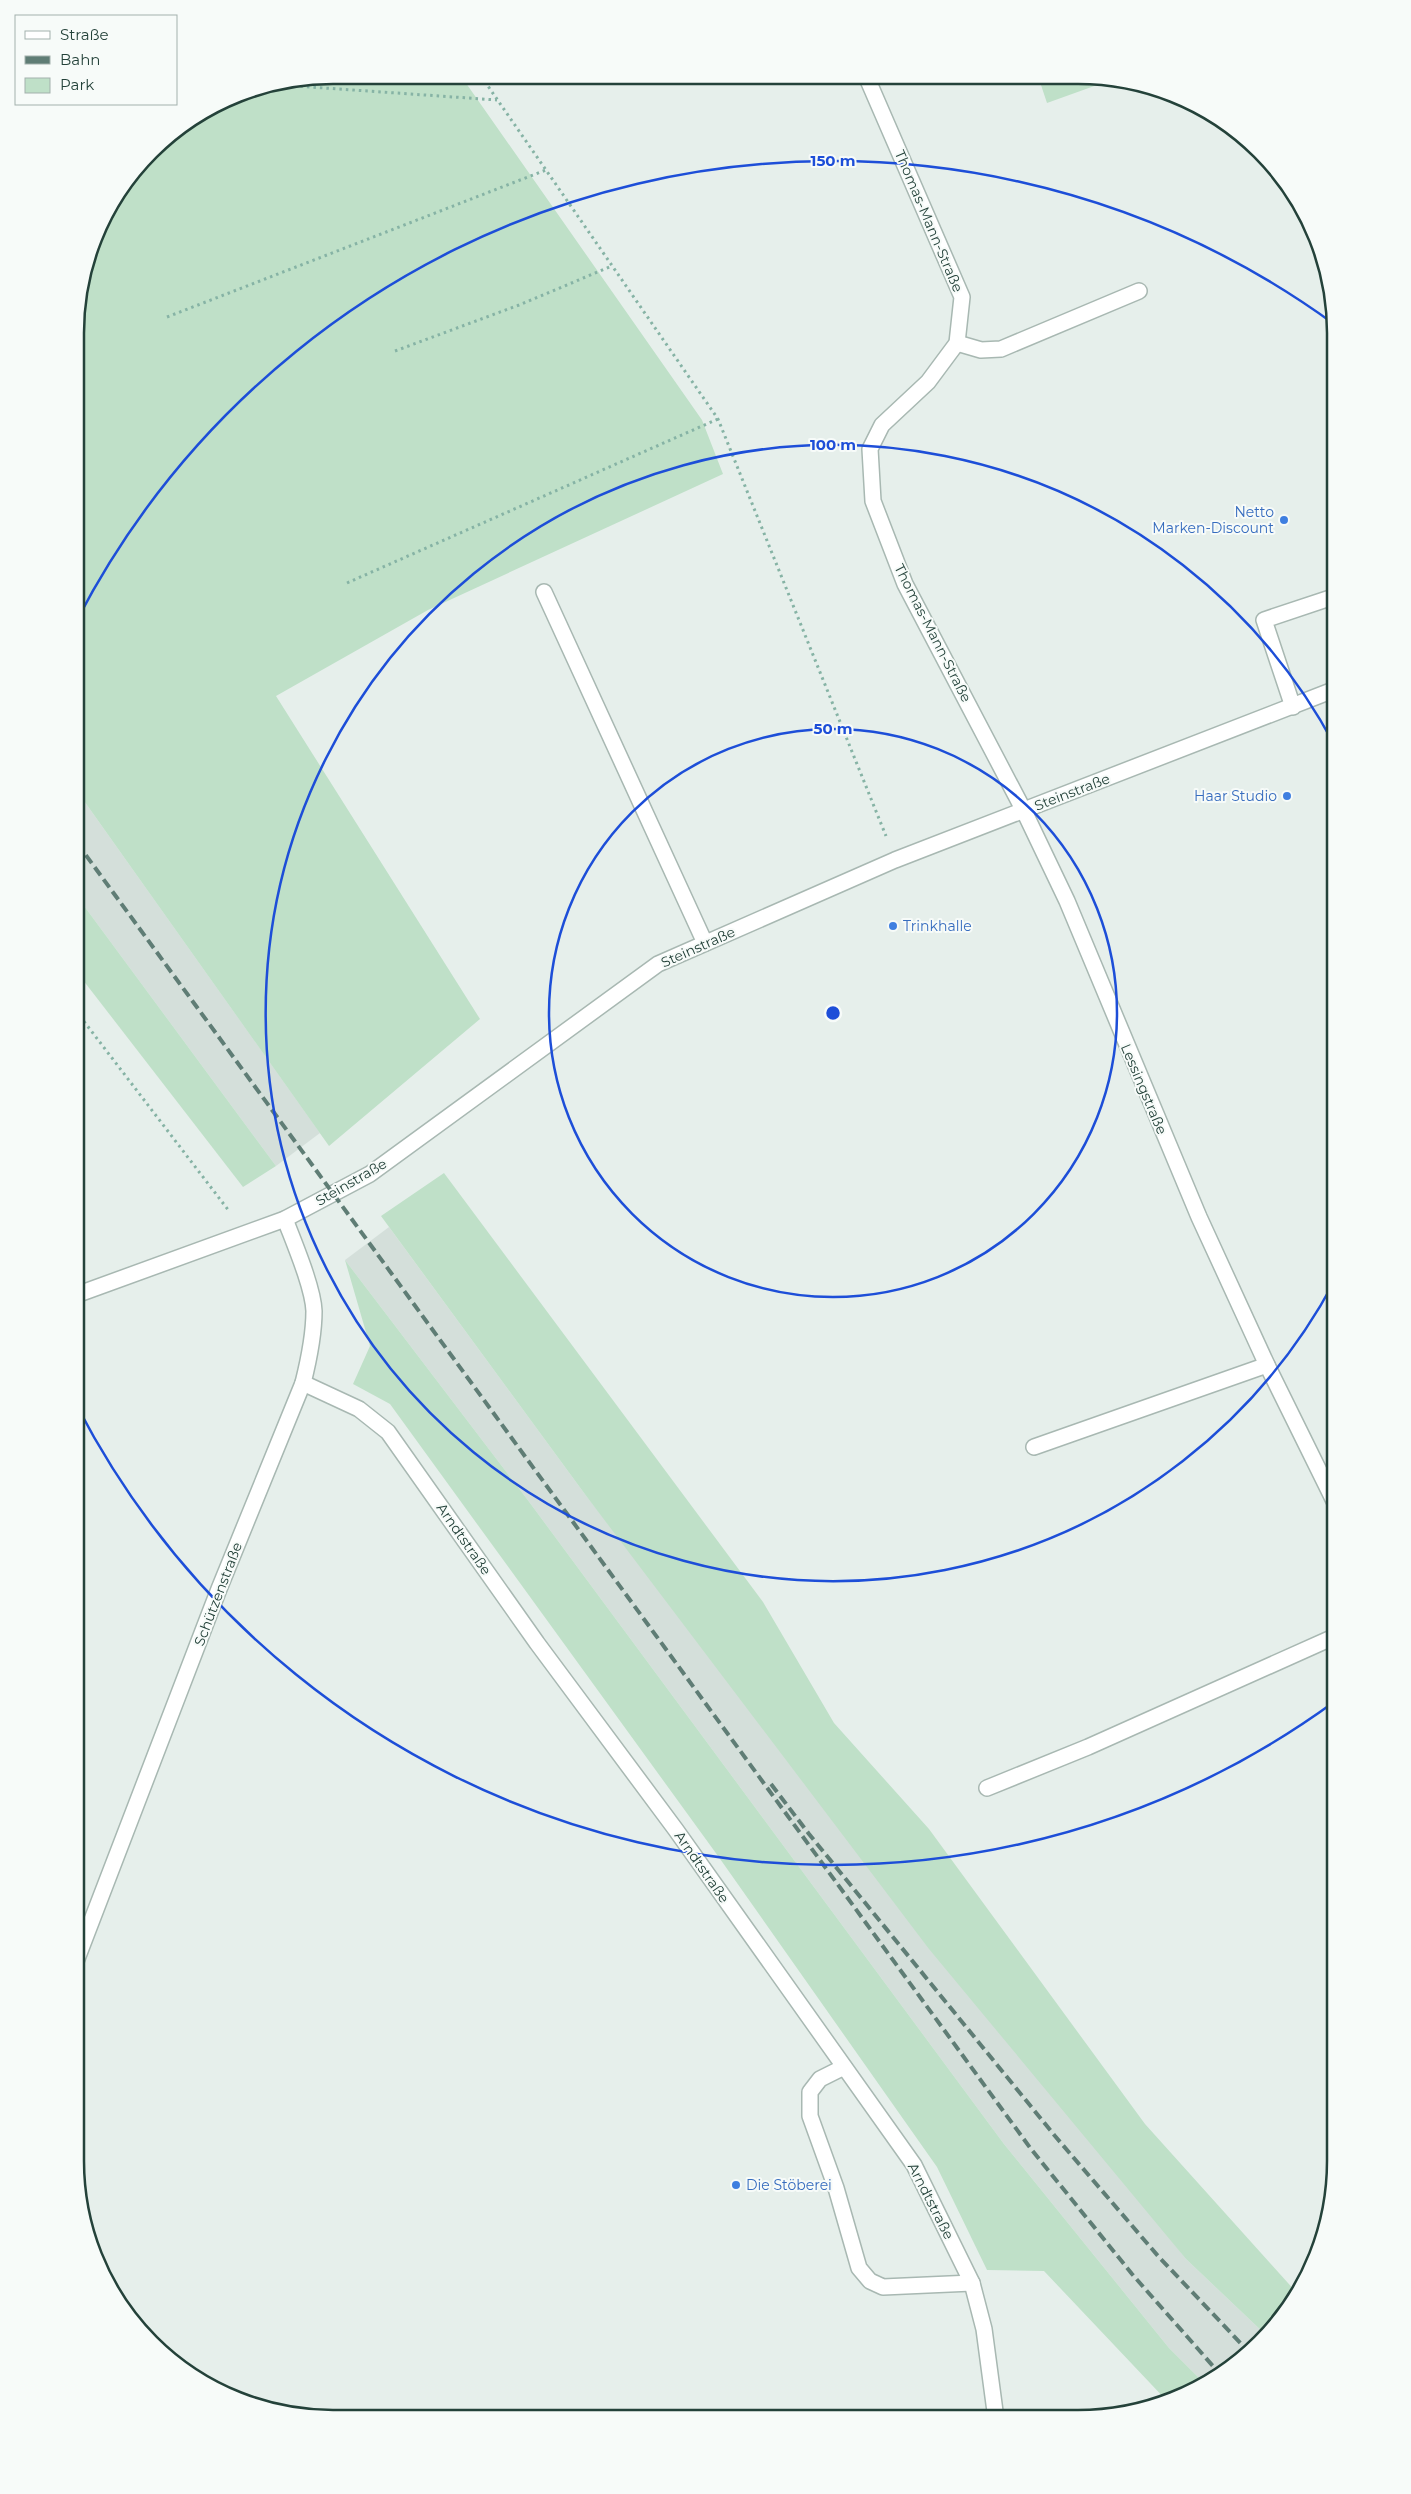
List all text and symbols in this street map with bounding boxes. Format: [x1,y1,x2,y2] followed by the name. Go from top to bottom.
[15,15,178,105] legend
[60,25,109,44] text: Straße
[60,50,100,69] text: Bahn
[60,75,94,94] text: Park
[891,147,967,295] street label: Thomas-Mann-Straße
[811,151,855,170] text: 150 m
[810,435,856,454] text: 100 m
[1152,503,1274,537] place label: Netto Marken-Discount
[1278,514,1290,526] marker: Netto Marken-Discount
[890,561,976,705] street label: Thomas-Mann-Straße
[813,719,853,738] text: 50 m
[1032,769,1112,815] street label: Steinstraße
[1194,787,1277,805] place label: Haar Studio
[1281,790,1293,802] marker: Haar Studio
[903,917,972,935] place label: Trinkhalle
[887,920,899,932] marker: Trinkhalle
[658,923,738,971] street label: Steinstraße
[824,1004,842,1022] centre of rings
[1117,1041,1171,1137] street label: Lessingstraße
[312,1154,390,1210] street label: Steinstraße
[433,1500,495,1578] street label: Arndtstraße
[190,1540,246,1648] street label: Schützenstraße
[671,1828,733,1906] street label: Arndtstraße
[904,2160,958,2242] street label: Arndtstraße
[746,2176,832,2194] place label: Die Stöberei
[730,2179,742,2191] marker: Die Stöberei

